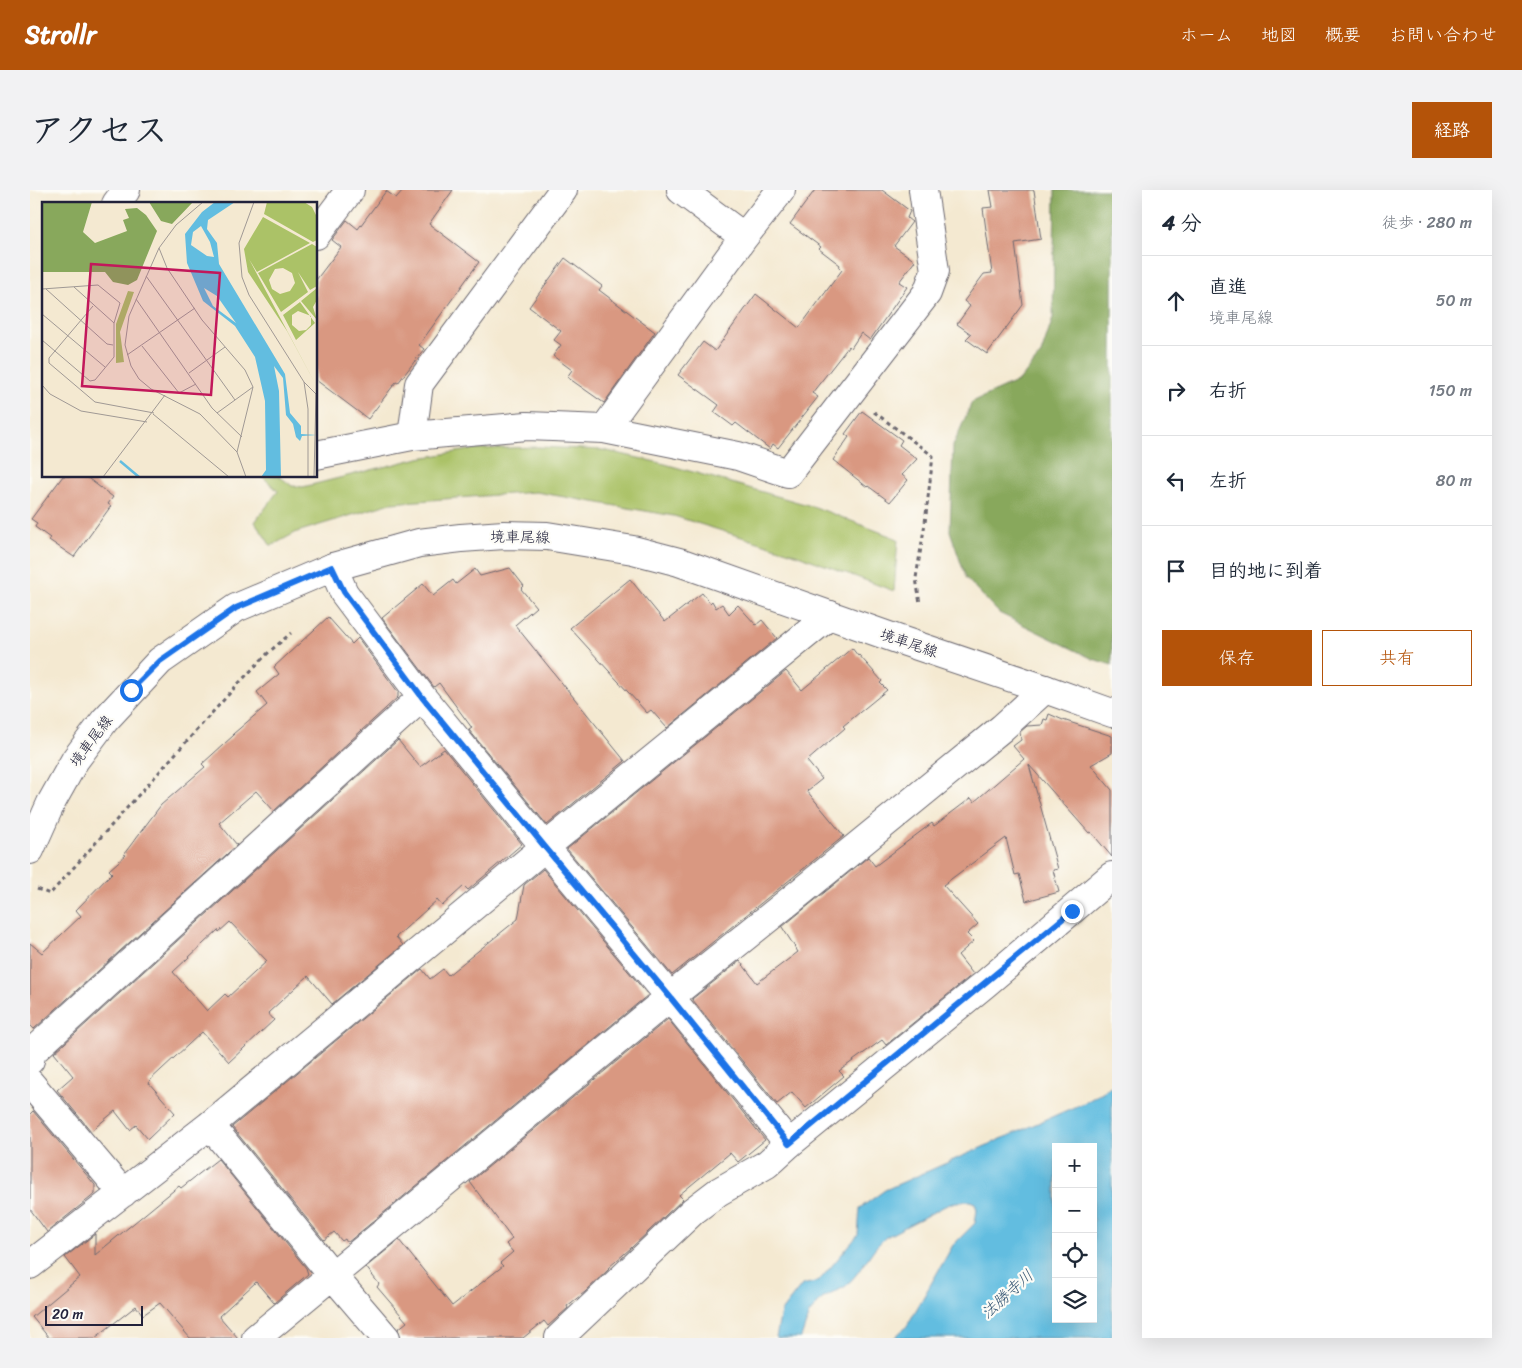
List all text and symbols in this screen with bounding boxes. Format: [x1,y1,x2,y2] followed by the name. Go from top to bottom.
[25,14,96,56] text: Strollr
[1180,19,1233,51] text: ホーム
[1261,19,1297,51] text: 地図
[1325,19,1361,51] text: 概要
[1389,19,1497,51] text: お問い合わせ
[30,99,168,161] text: アクセス
[1412,102,1492,158] button: 経路
[42,202,318,478] inset map
[1162,204,1202,242] text: 4 分
[1382,208,1472,237] text: 徒歩 · 280 m
[1209,270,1247,303] text: 直進
[1436,286,1472,315] text: 50 m
[1162,287,1190,315] icon: ahead
[1209,303,1273,332] text: 境車尾線
[1209,374,1247,407] text: 右折
[1429,376,1472,405] text: 150 m
[1162,377,1190,405] icon: right
[1209,464,1247,497] text: 左折
[1436,466,1472,495] text: 80 m
[1162,467,1190,495] icon: left
[490,523,550,551] street label: 境車尾線
[1209,554,1323,587] text: 目的地に到着
[1162,557,1190,585] icon: arrive
[876,621,942,665] street label: 境車尾線
[1162,630,1312,686] button: 保存
[1322,630,1472,686] button: 共有
[120,679,143,702] route start
[63,709,119,773] street label: 境車尾線
[1061,900,1084,923] route end
[1052,1143,1097,1323] map controls
[1052,1143,1097,1188] button: +
[1052,1188,1097,1233] button: −
[1052,1233,1097,1278] button: locate
[974,1262,1040,1326] water label: 法勝寺川
[1052,1278,1097,1323] button: layers
[52,1302,83,1327] text: 20 m
[45,1303,142,1326] scale bar

